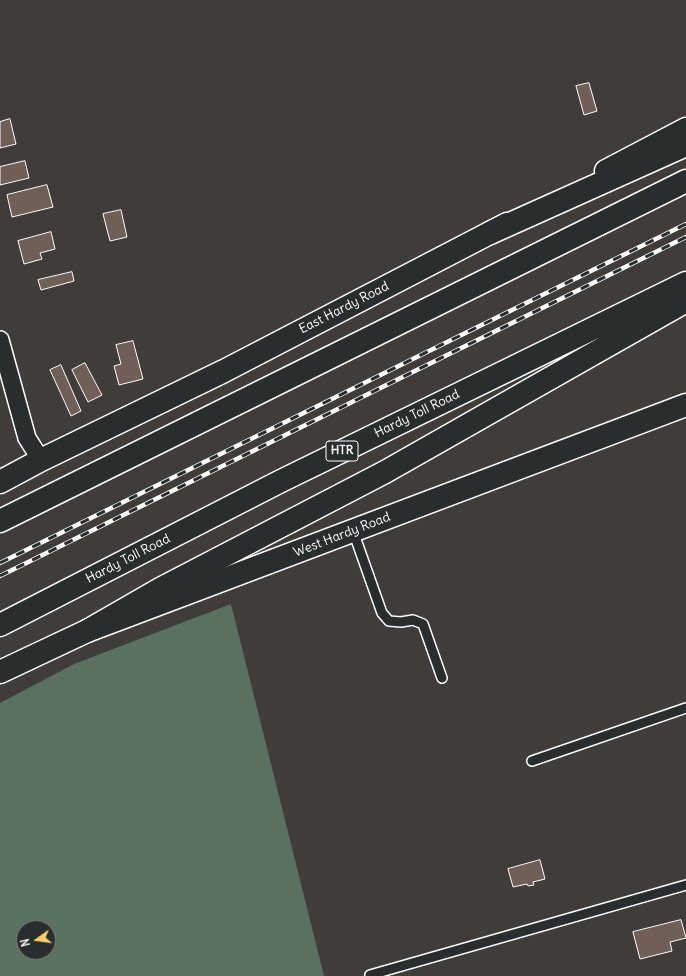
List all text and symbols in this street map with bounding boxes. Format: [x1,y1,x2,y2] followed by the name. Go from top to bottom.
[296,279,392,337] street label: East Hardy Road
[372,387,462,441] street label: Hardy Toll Road
[326,441,358,461] road number: HTR
[291,509,393,561] street label: West Hardy Road
[83,531,173,587] street label: Hardy Toll Road
[16,920,56,960] north arrow
[18,937,33,948] text: N

